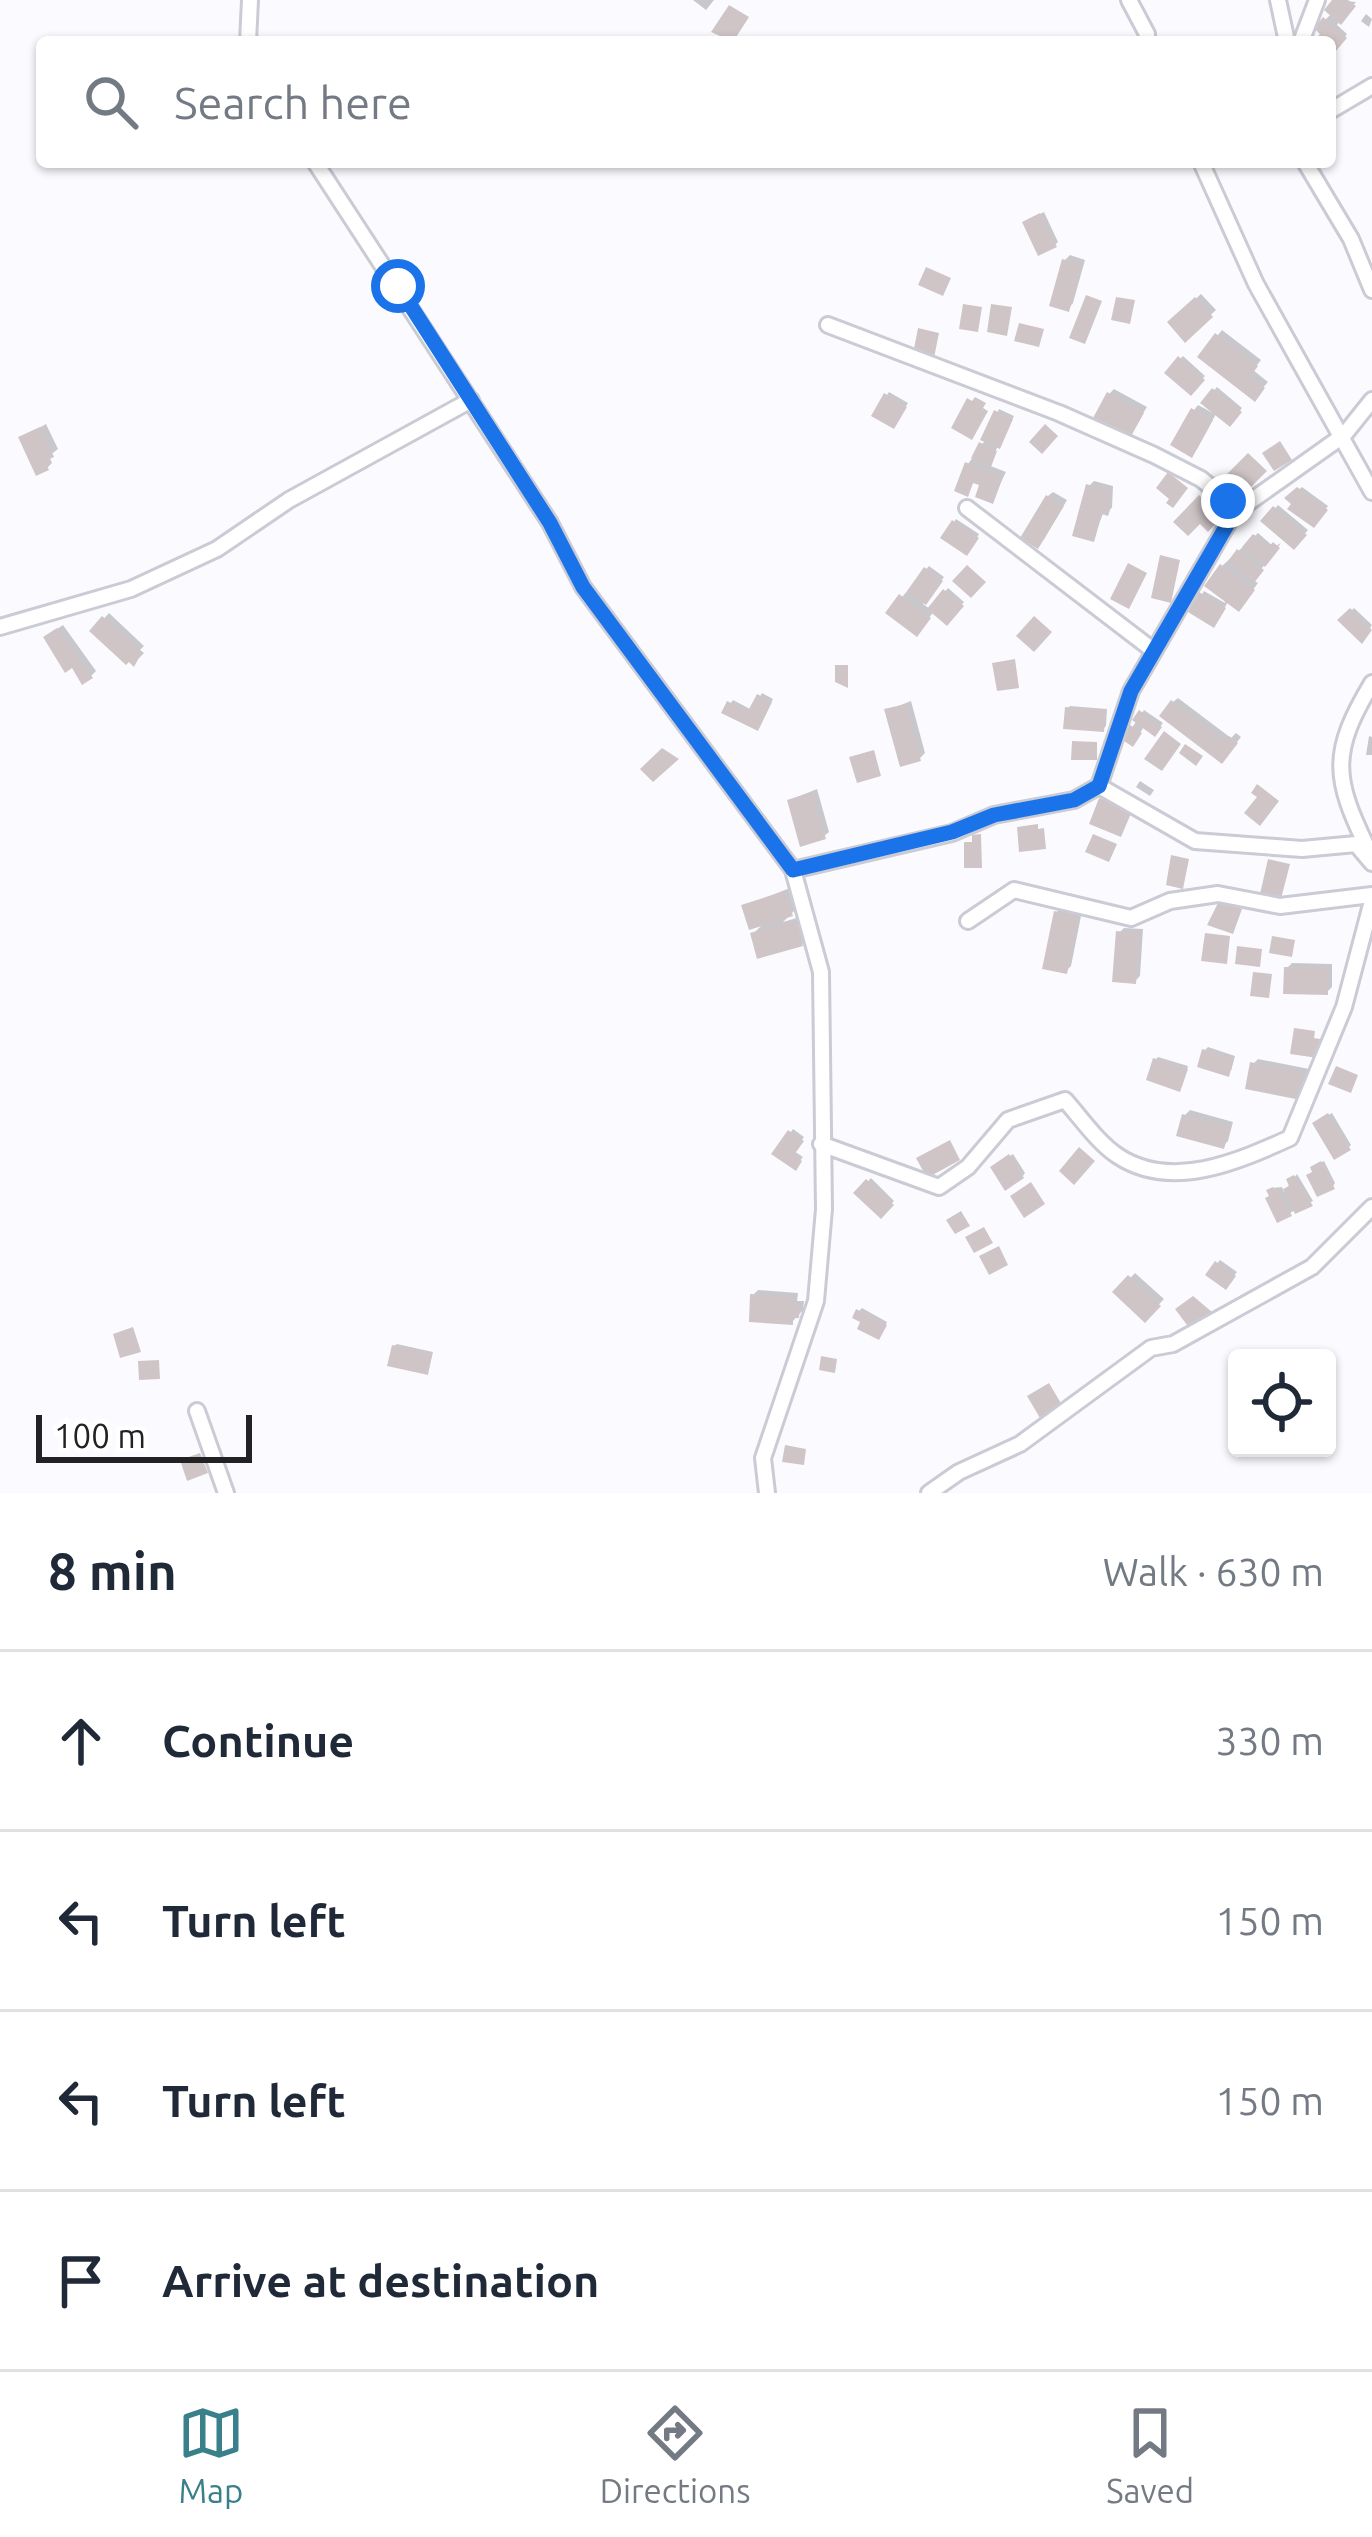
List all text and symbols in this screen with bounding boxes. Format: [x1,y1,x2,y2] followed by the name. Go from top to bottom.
[36,36,1336,168] search box
[78,69,144,135] icon: search
[174,77,412,128] text: Search here
[371,259,425,313] route start
[1201,474,1255,528] route end
[1228,1349,1336,1457] map controls
[1228,1349,1336,1457] button: locate
[36,1409,252,1462] scale bar
[54,1417,146,1454] text: 100 m
[48,1542,177,1600] text: 8 min
[1103,1550,1324,1593] text: Walk · 630 m
[48,1708,114,1774] icon: ahead
[162,1715,354,1766] text: Continue
[1215,1719,1324,1762] text: 330 m
[48,1888,114,1954] icon: left
[162,1895,346,1946] text: Turn left
[1215,1899,1324,1942] text: 150 m
[48,2068,114,2134] icon: left
[162,2075,346,2126] text: Turn left
[1215,2079,1324,2122] text: 150 m
[48,2248,114,2314] icon: arrive
[162,2255,599,2306] text: Arrive at destination
[178,2400,244,2509] tab: Map
[600,2400,750,2509] tab: Directions
[1106,2400,1194,2509] tab: Saved

